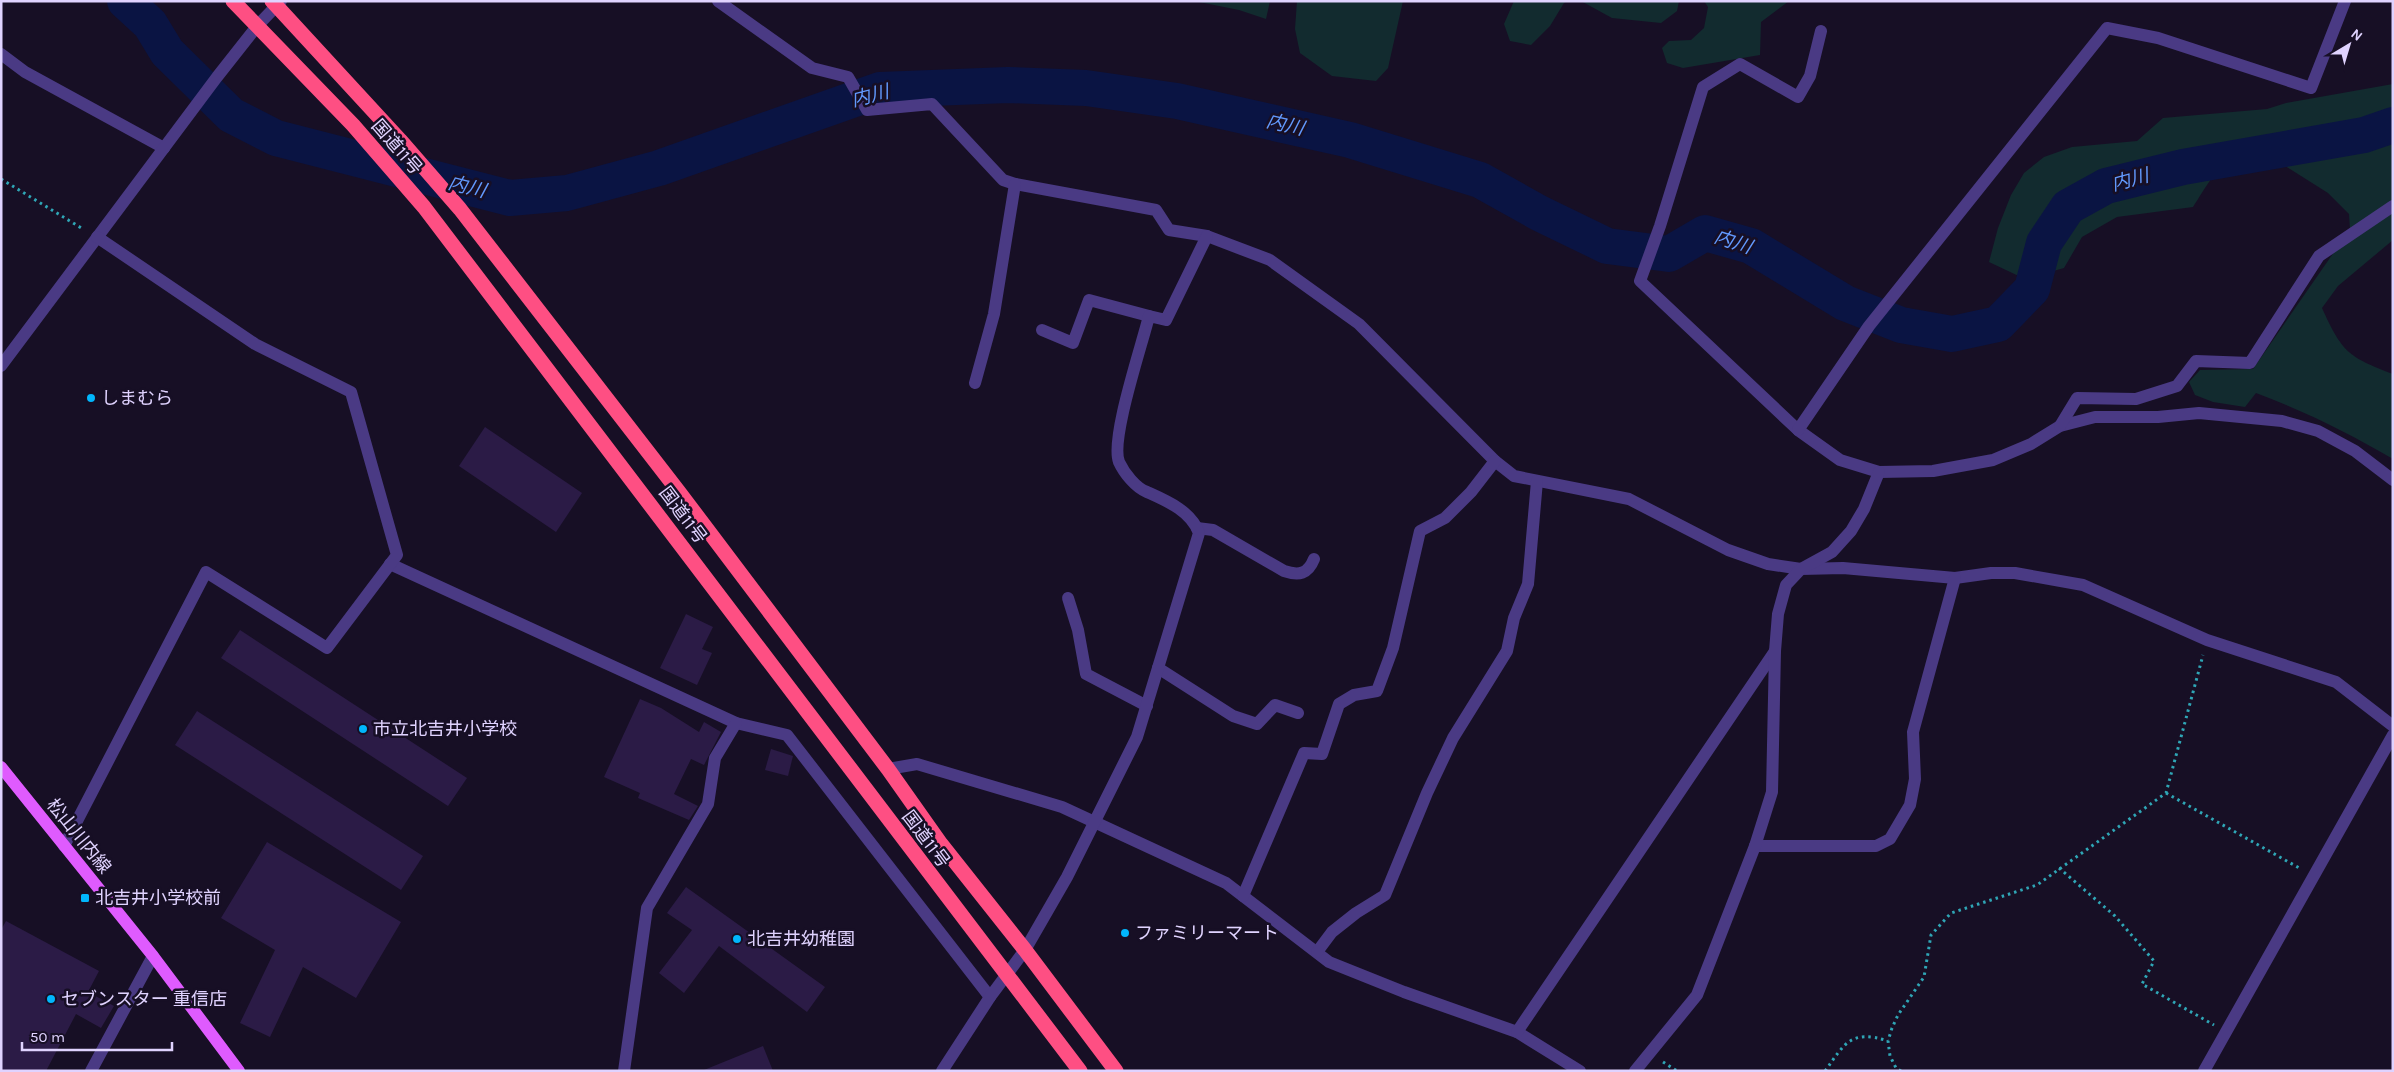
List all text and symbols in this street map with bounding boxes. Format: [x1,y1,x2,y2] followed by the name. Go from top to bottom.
[2324,20,2374,70] north arrow
[2348,25,2366,45] text: N
[849,80,893,111] water label: 内川
[1264,110,1308,140] water label: 内川
[367,115,427,179] street label: 国道11号
[2109,164,2153,196] water label: 内川
[446,172,490,203] water label: 内川
[1712,226,1756,259] water label: 内川
[101,387,173,409] place label: しまむら
[85,392,97,404] marker: しまむら
[654,482,712,548] street label: 国道11号
[373,718,517,740] place label: 市立北吉井小学校
[357,723,369,735] marker: 市立北吉井小学校
[42,794,116,878] street label: 松山川内線
[897,806,955,872] street label: 国道11号
[95,887,221,909] place label: 北吉井小学校前
[79,892,91,904] marker: 北吉井小学校前
[1135,922,1279,944] place label: ファミリーマート
[1119,927,1131,939] marker: ファミリーマート
[747,928,855,950] place label: 北吉井幼稚園
[731,933,743,945] marker: 北吉井幼稚園
[61,988,227,1010] place label: セブンスター 重信店
[45,993,57,1005] marker: セブンスター 重信店
[22,1020,172,1052] scale bar
[30,1028,65,1046] text: 50 m

